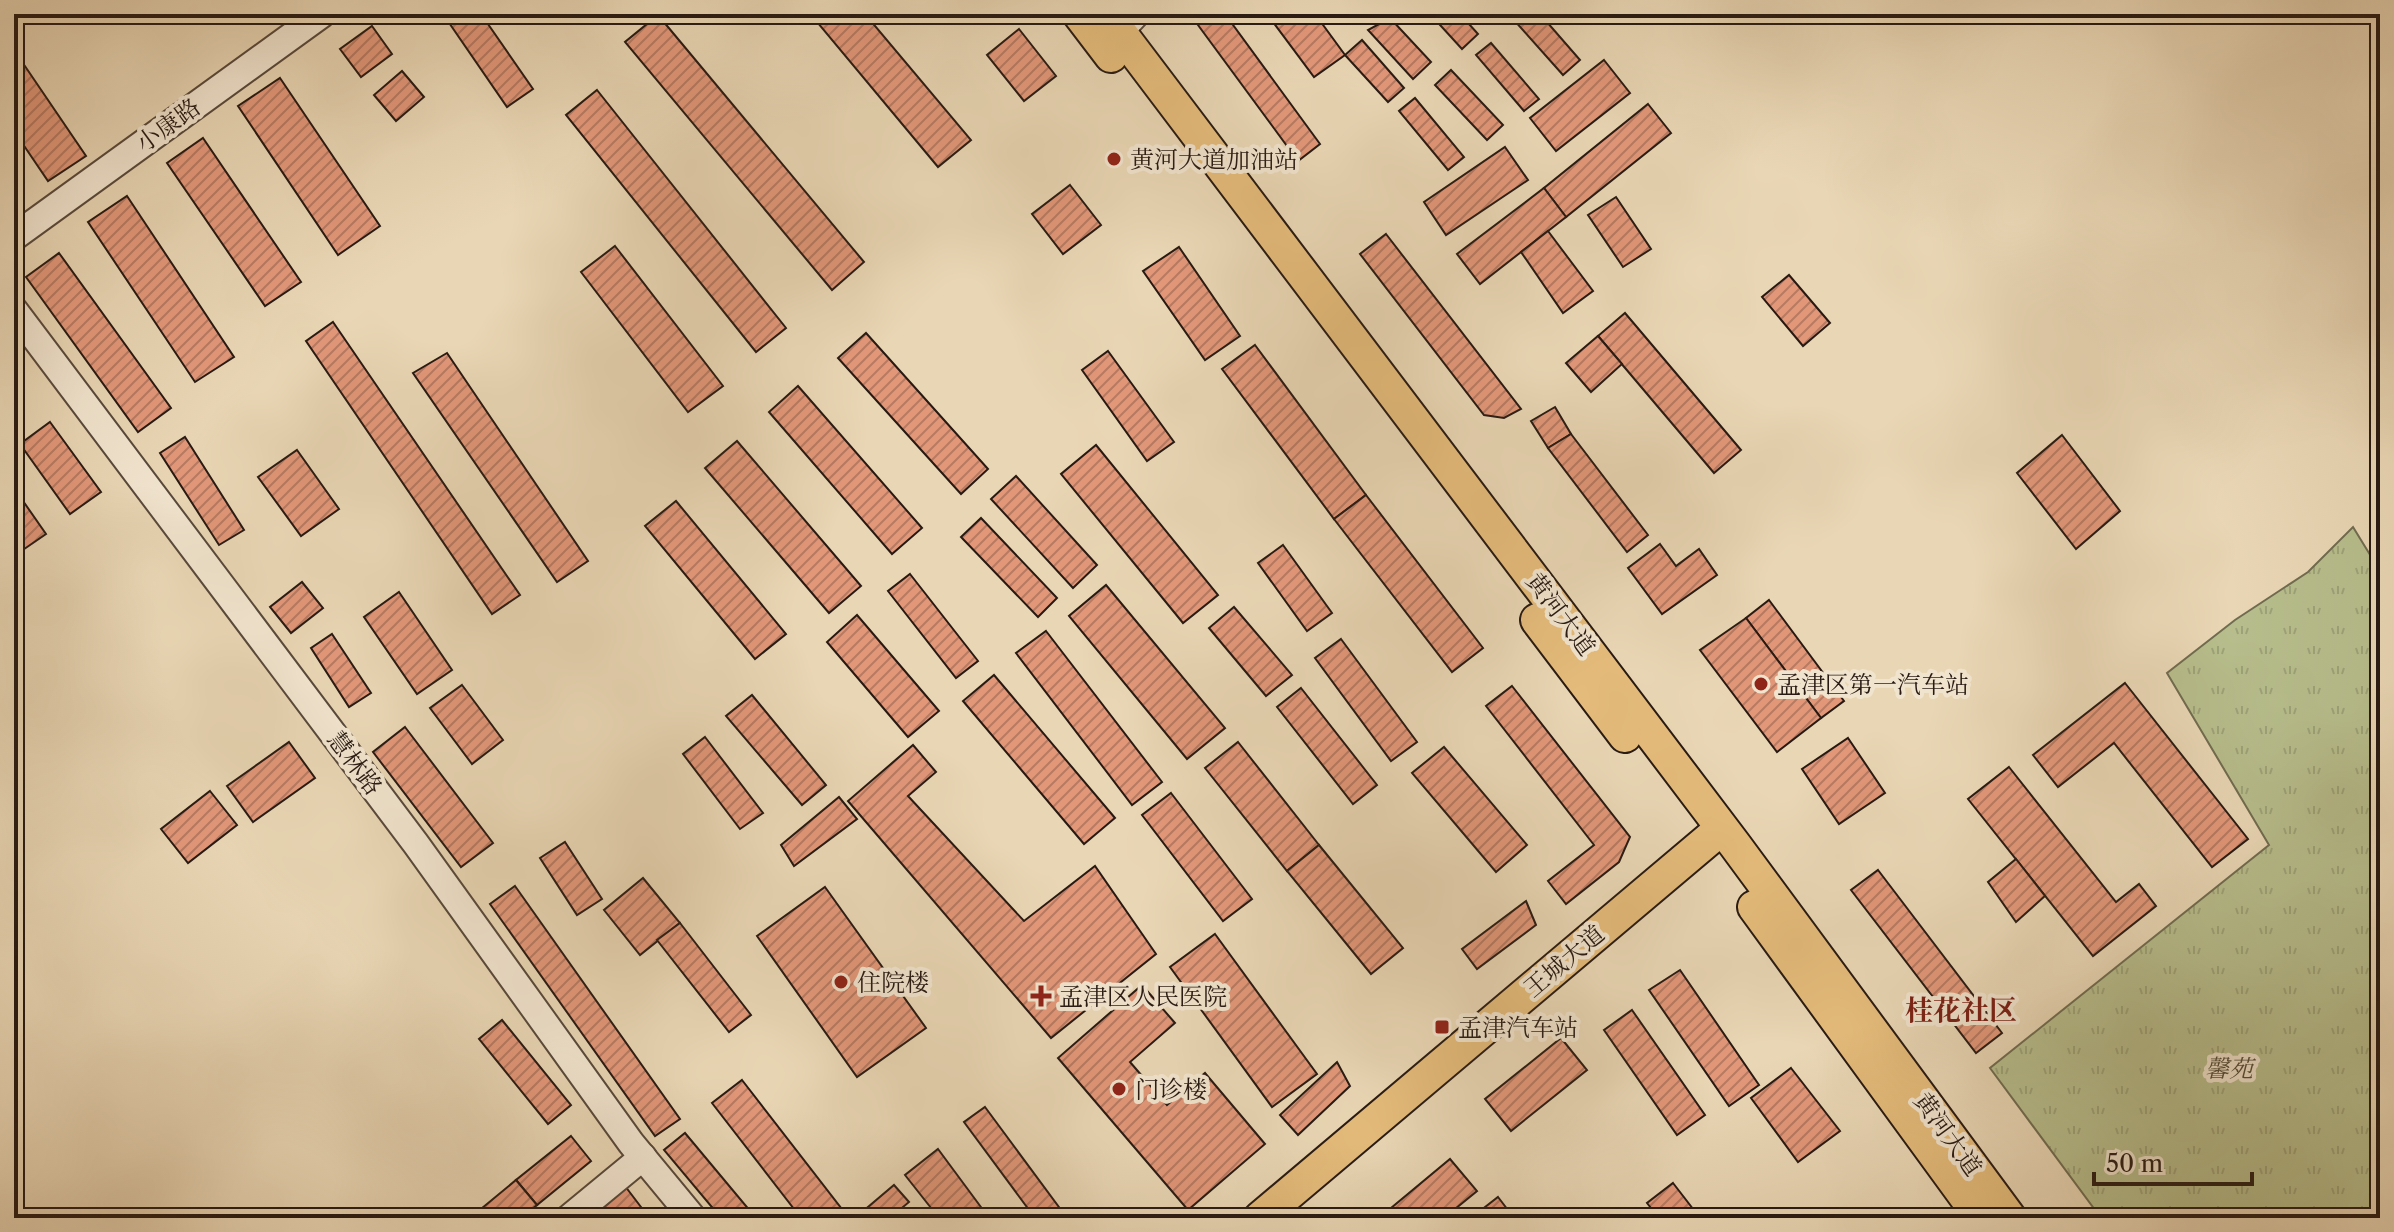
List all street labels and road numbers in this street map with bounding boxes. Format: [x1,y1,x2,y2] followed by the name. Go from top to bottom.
[130,92,206,158] street label: 小康路
[1521,567,1601,661] street label: 黄河大道
[322,726,388,800] street label: 慧林路
[1518,919,1610,1003] street label: 王城大道
[1908,1087,1988,1181] street label: 黄河大道

